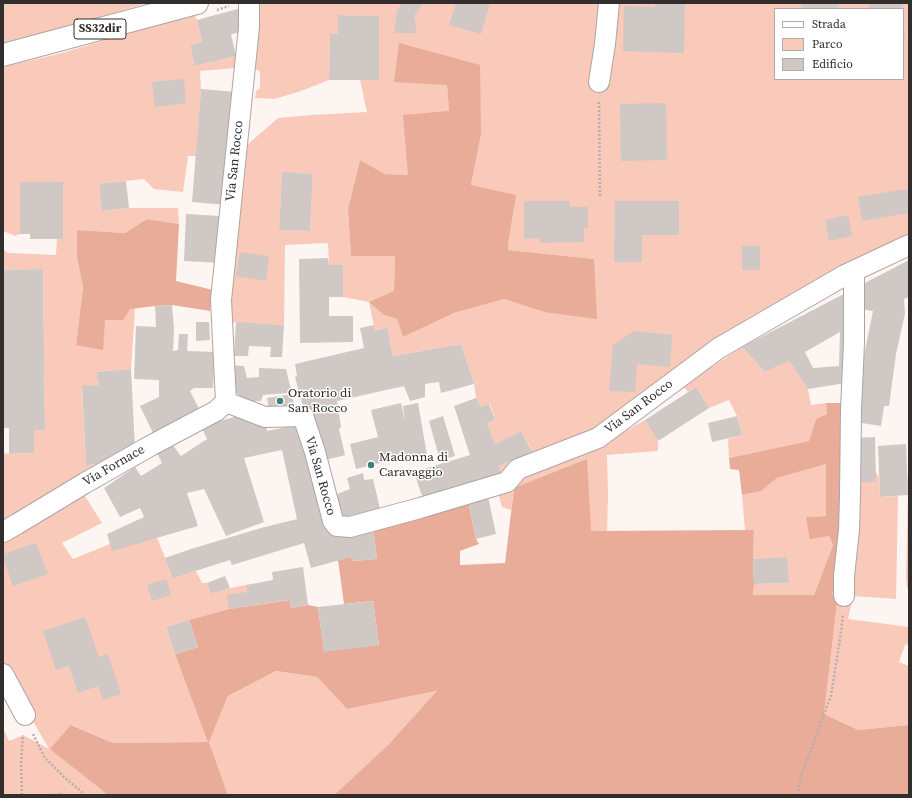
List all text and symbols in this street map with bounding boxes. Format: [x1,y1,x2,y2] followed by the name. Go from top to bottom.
[774,8,904,80] legend
[812,16,846,32] text: Strada
[74,19,126,39] road number: SS32dir
[812,36,843,52] text: Parco
[812,56,853,72] text: Edificio
[223,120,247,202] street label: Via San Rocco
[602,376,676,438] street label: Via San Rocco
[288,386,351,417] place label: Oratorio di San Rocco
[275,396,285,406] marker: Oratorio di San Rocco
[301,435,339,517] street label: Via San Rocco
[80,442,148,490] street label: Via Fornace
[379,450,448,481] place label: Madonna di Caravaggio
[366,460,376,470] marker: Madonna di Caravaggio

